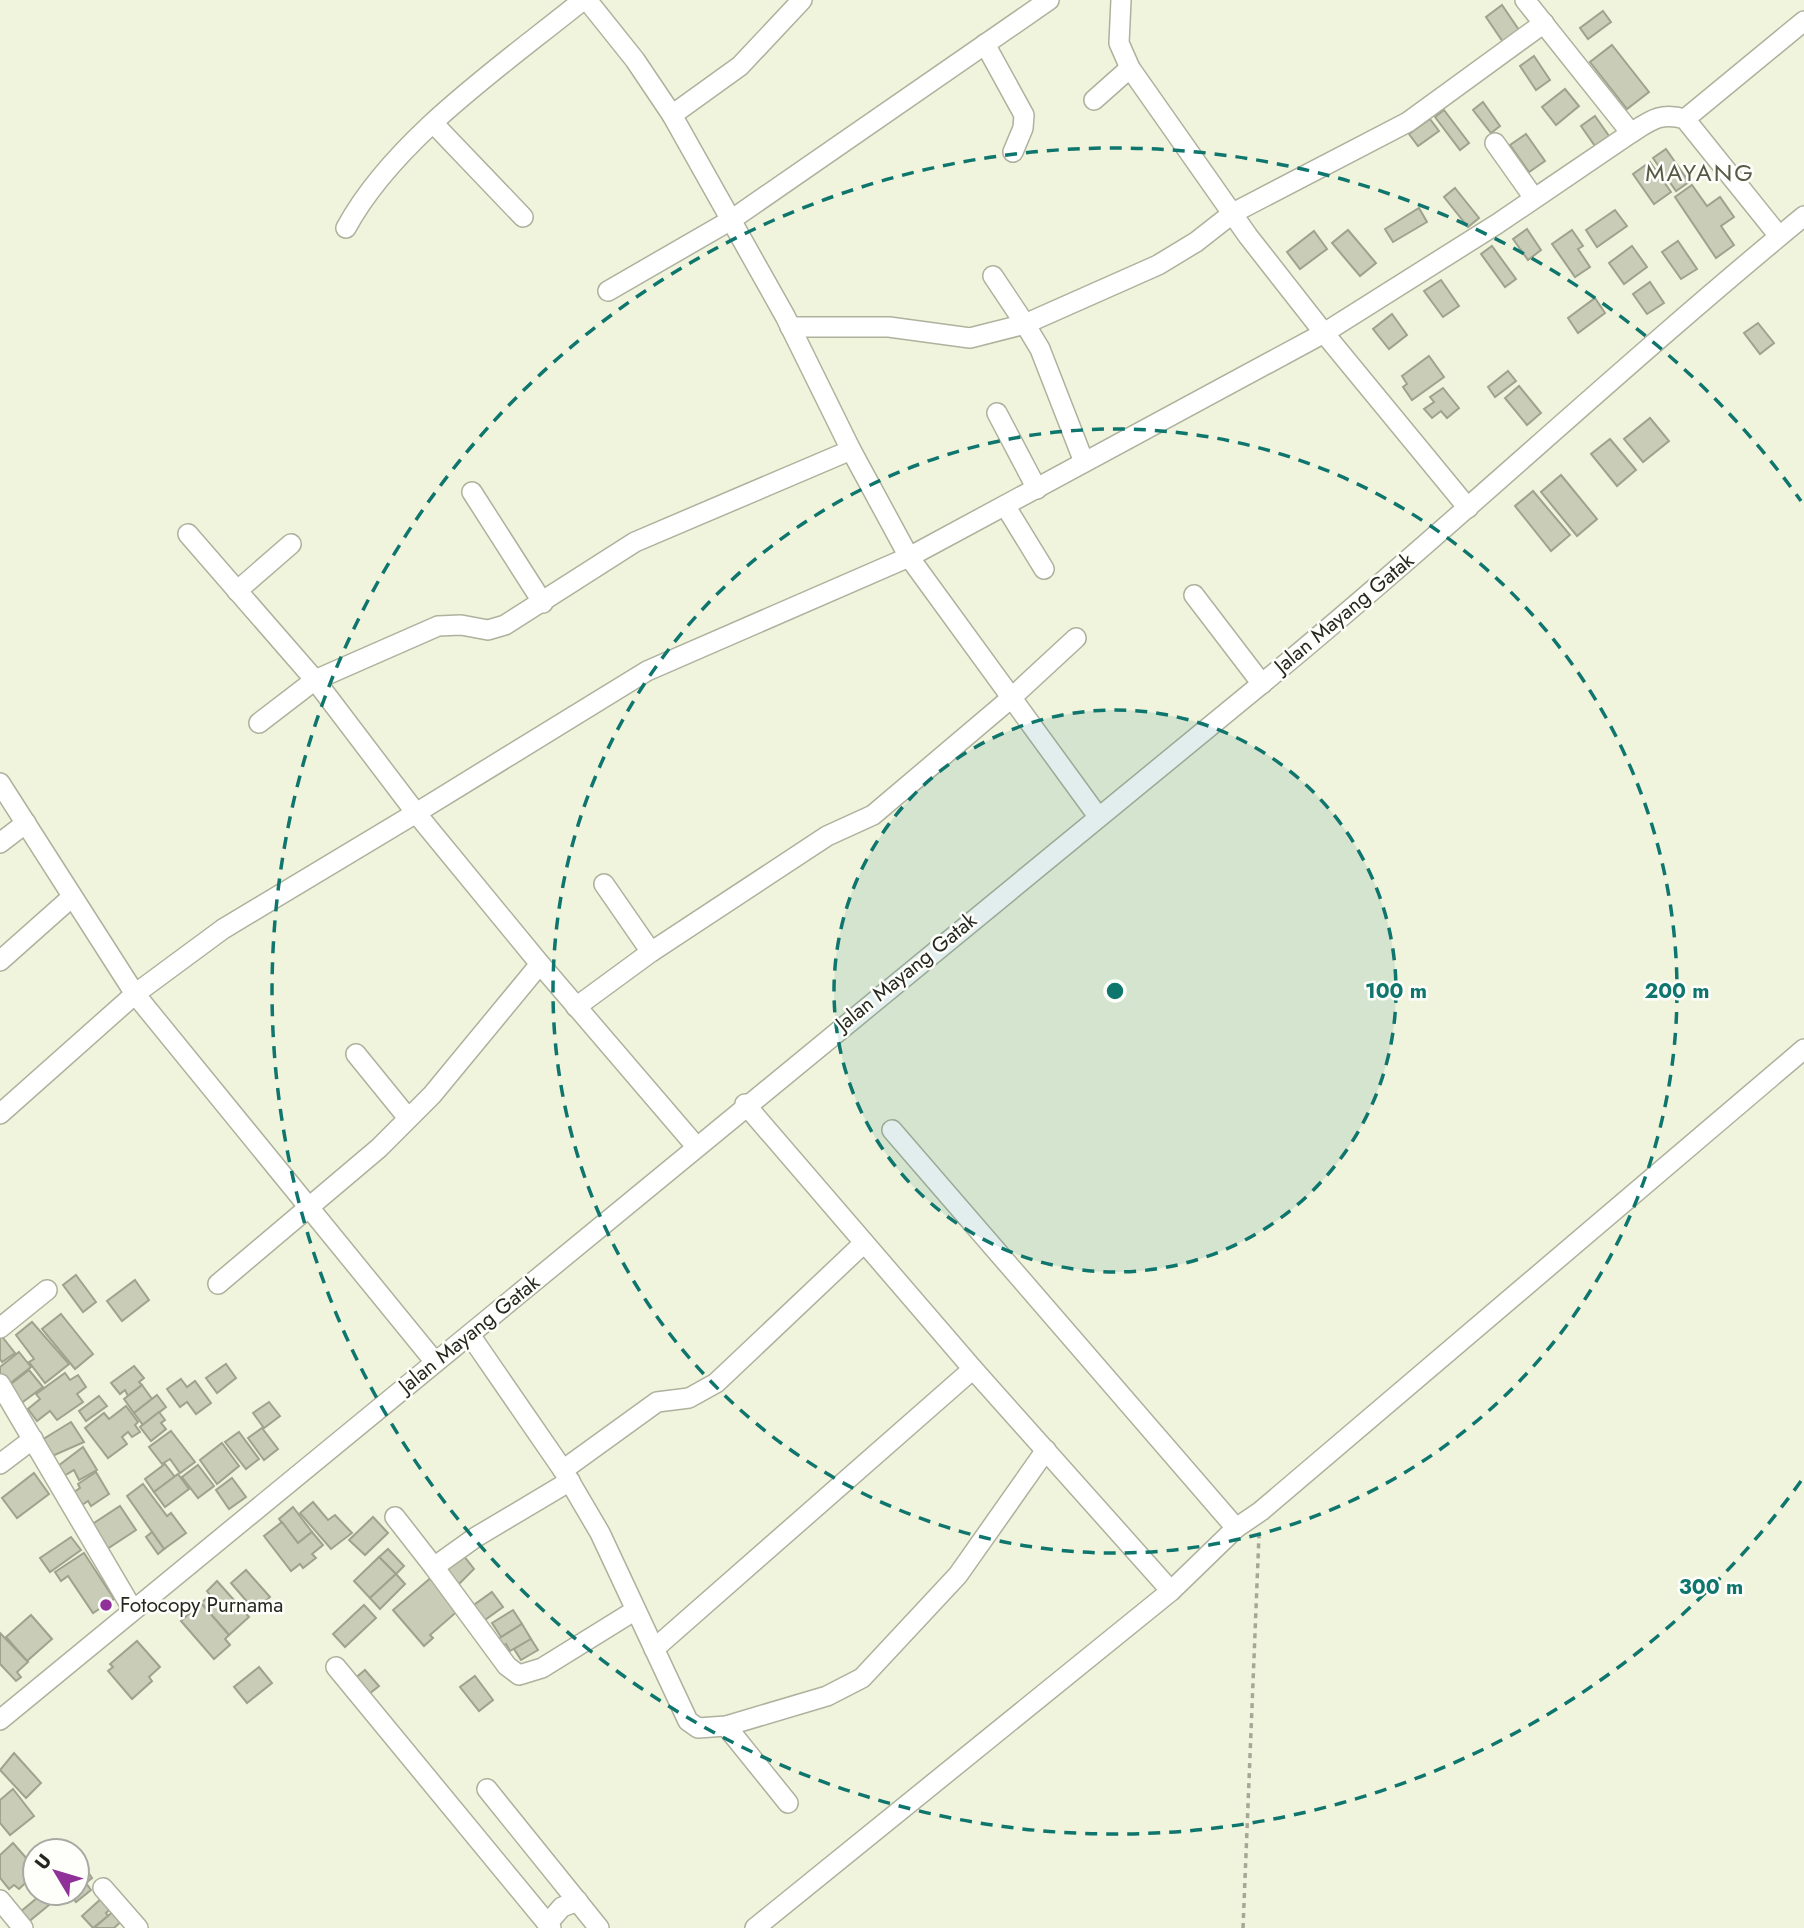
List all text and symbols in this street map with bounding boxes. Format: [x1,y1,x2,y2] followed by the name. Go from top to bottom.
[1645,155,1755,190] district label: MAYANG
[1265,545,1421,682] street label: Jalan Mayang Gatak
[827,905,984,1040] street label: Jalan Mayang Gatak
[1365,976,1427,1006] text: 100 m
[1644,976,1710,1006] text: 200 m
[1103,979,1127,1003] centre of rings
[390,1267,547,1402] street label: Jalan Mayang Gatak
[1679,1572,1743,1602] text: 300 m
[120,1590,283,1620] place label: Fotocopy Purnama
[98,1597,114,1613] marker: Fotocopy Purnama
[21,1837,91,1907] north arrow
[28,1848,58,1875] text: U

